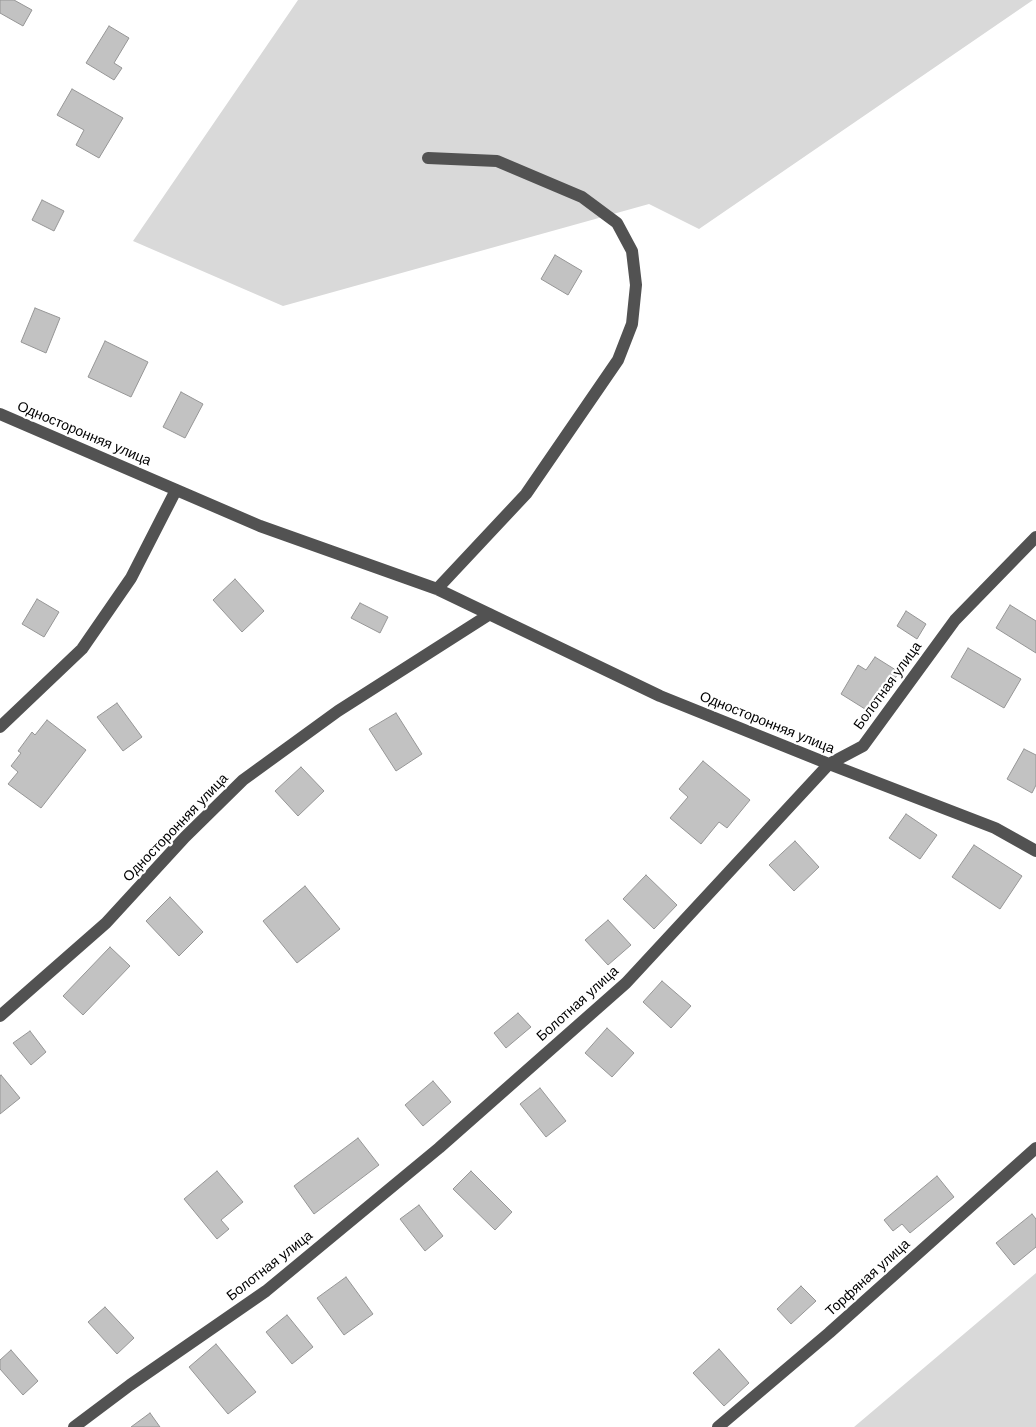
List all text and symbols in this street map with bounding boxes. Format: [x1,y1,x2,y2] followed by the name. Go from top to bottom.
[14,398,154,470] street label: Односторонняя улица
[851,639,925,733] street label: Болотная улица
[697,688,837,758] street label: Односторонняя улица
[120,770,232,886] street label: Односторонняя улица
[534,963,622,1045] street label: Болотная улица
[224,1227,316,1305] street label: Болотная улица
[822,1236,914,1320] street label: Торфяная улица

